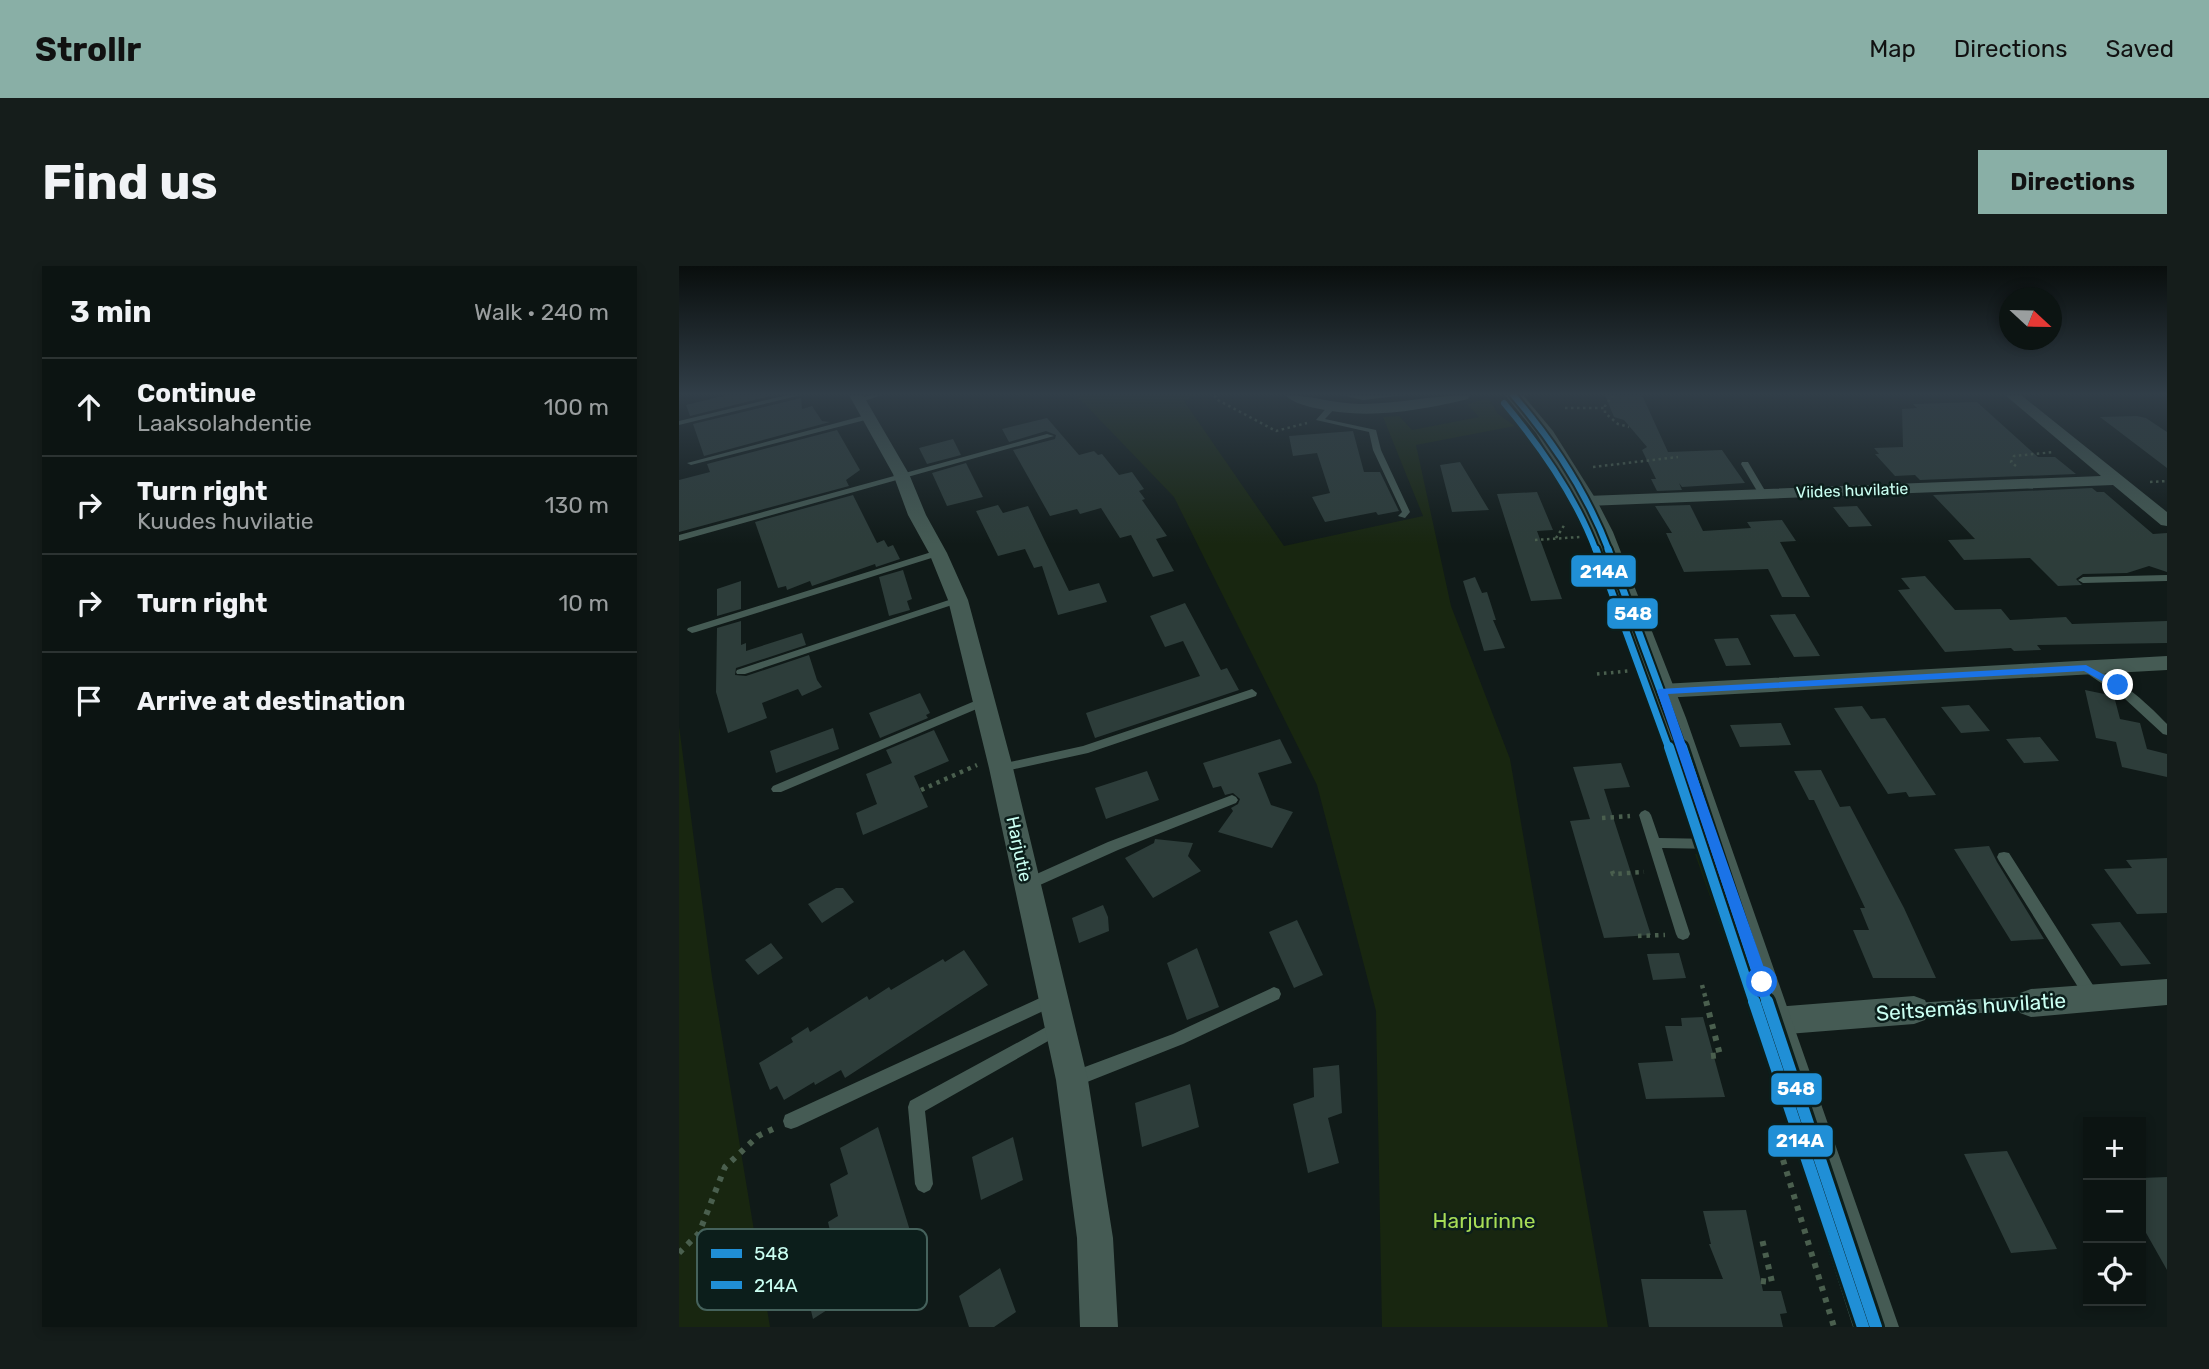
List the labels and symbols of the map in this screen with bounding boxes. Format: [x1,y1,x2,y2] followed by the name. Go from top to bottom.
[1999,287,2062,350] north arrow
[1795,479,1909,502] street label: Viides huvilatie
[1570,554,1637,588] line badge: 214A
[1580,560,1629,583] text: 214A
[1606,597,1659,630] line badge: 548
[1614,602,1652,625] text: 548
[2102,669,2133,700] route end
[1001,814,1037,884] street label: Harjutie
[1746,966,1777,997] route start
[1875,987,2067,1026] street label: Seitsemäs huvilatie
[1770,1072,1823,1106] line badge: 548
[1777,1077,1815,1100] text: 548
[1767,1124,1834,1158] line badge: 214A
[1776,1129,1825,1152] text: 214A
[1433,1208,1535,1233] park label: Harjurinne
[697,1229,927,1310] legend
[754,1242,789,1265] text: 548
[754,1274,798,1297] text: 214A

